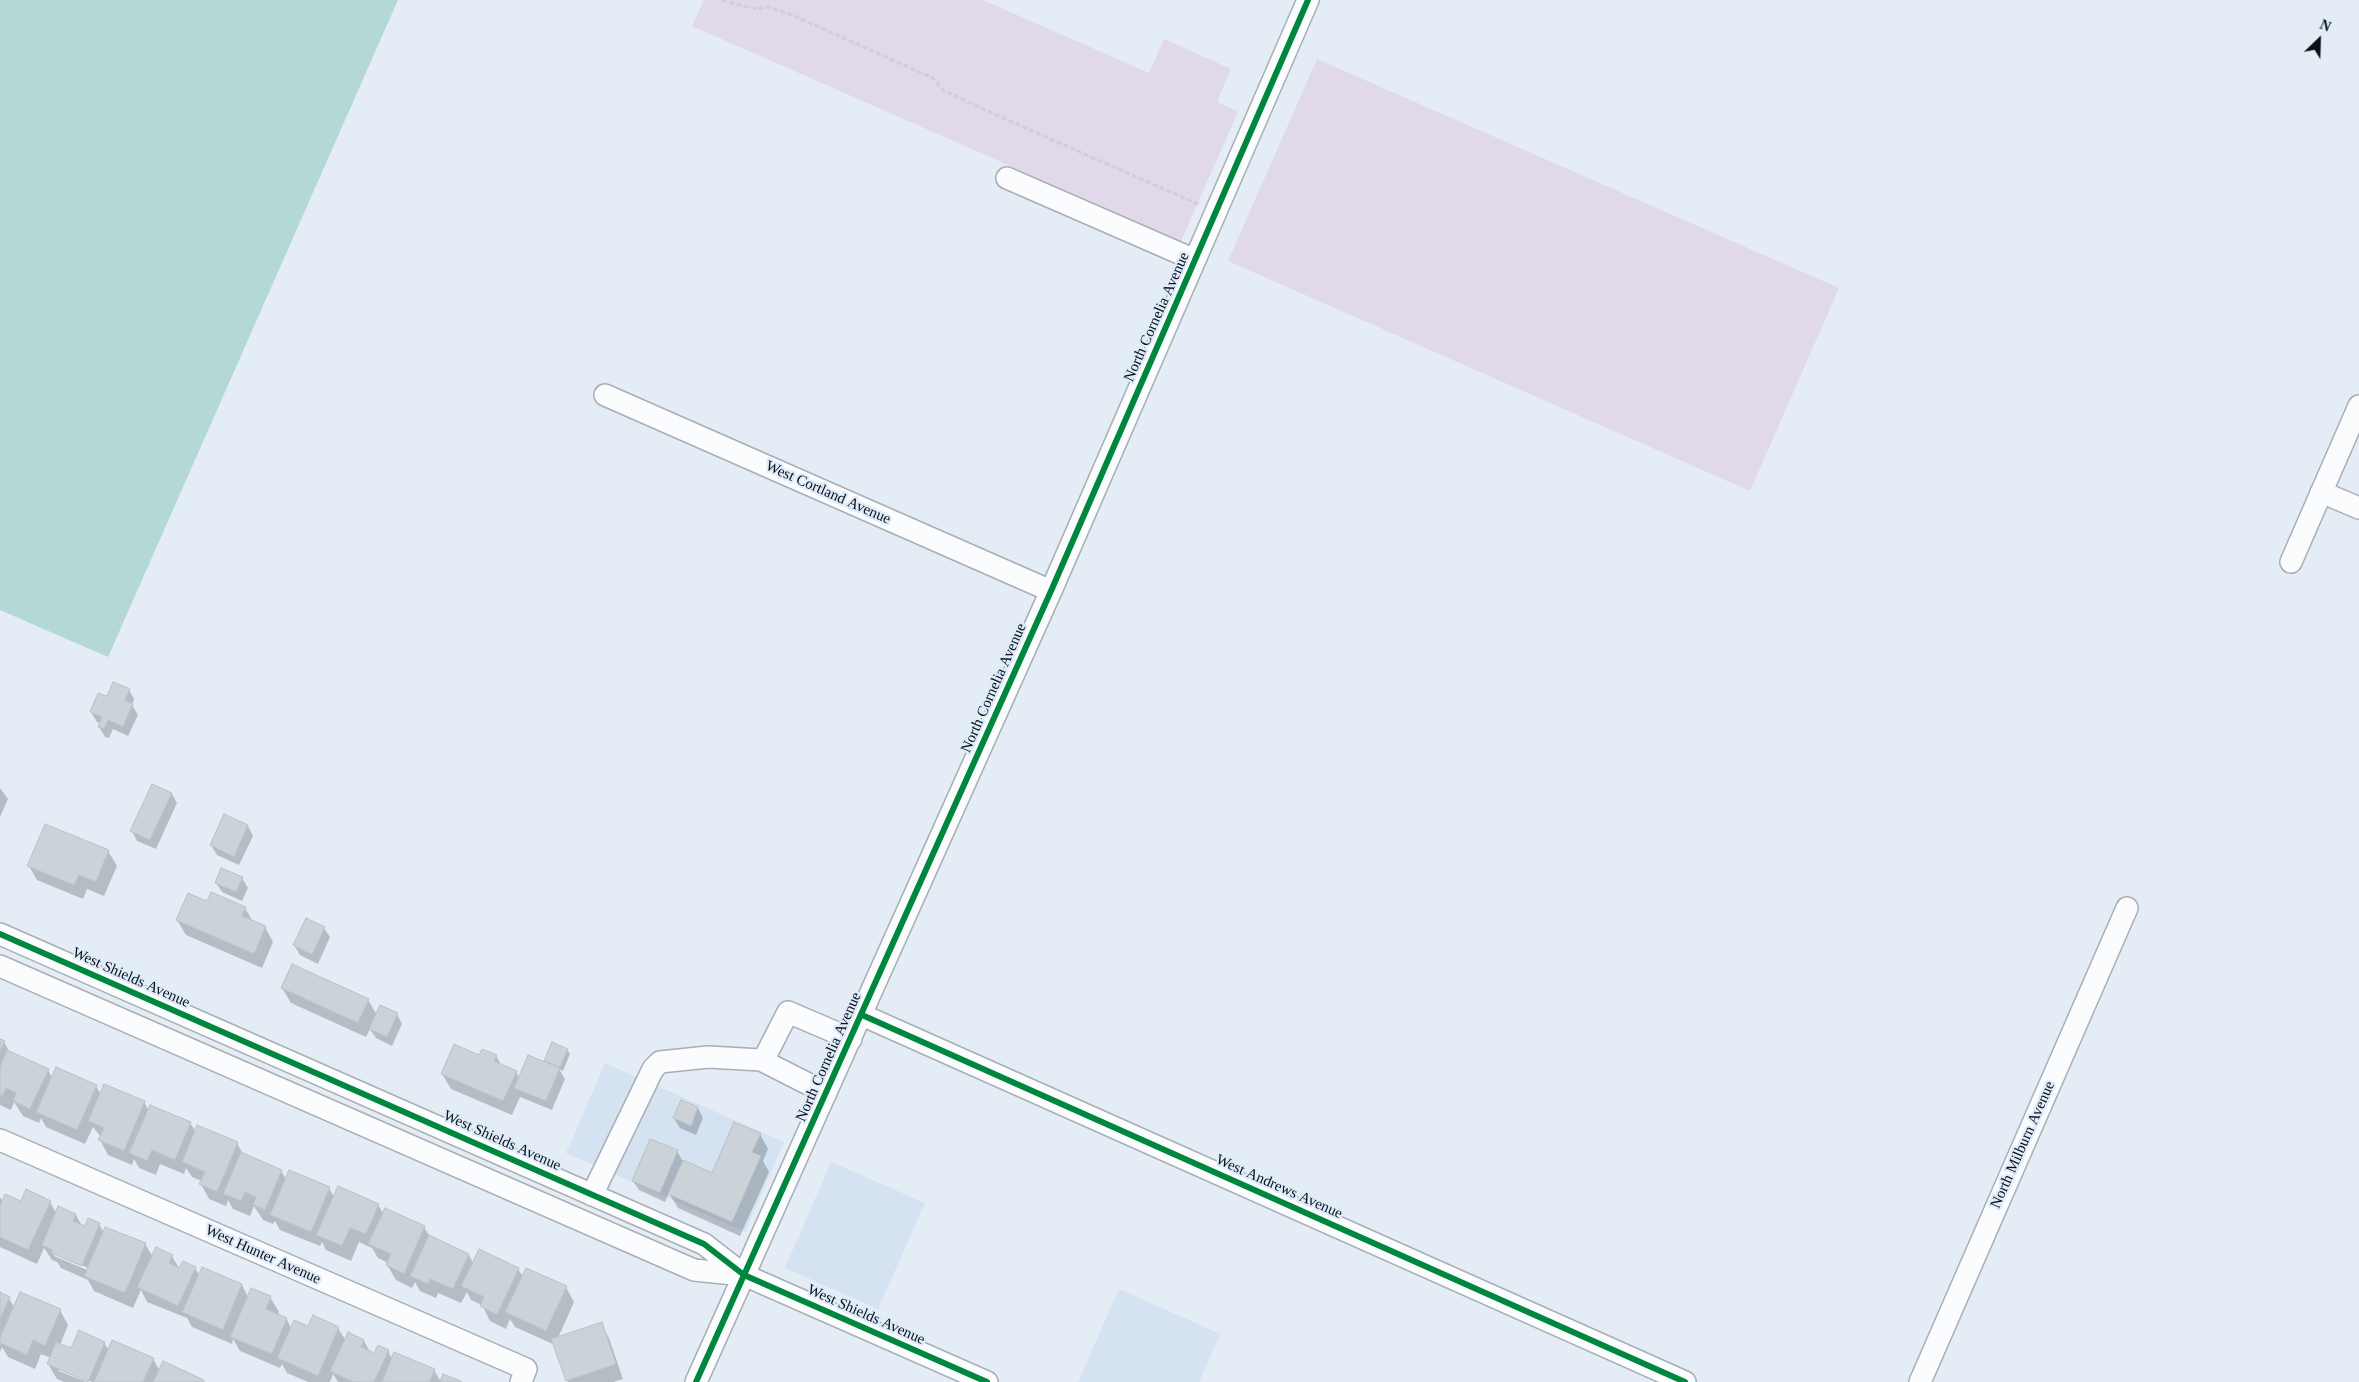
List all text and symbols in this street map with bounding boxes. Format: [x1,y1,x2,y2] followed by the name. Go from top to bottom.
[2294,15,2344,65] north arrow
[2318,17,2333,35] text: N
[1120,250,1194,384] street label: North Cornelia Avenue
[763,457,893,529] street label: West Cortland Avenue
[957,621,1031,755] street label: North Cornelia Avenue
[69,944,193,1012] street label: West Shields Avenue
[792,990,866,1124] street label: North Cornelia Avenue
[1987,1079,2059,1211] street label: North Milburn Avenue
[440,1107,564,1175] street label: West Shields Avenue
[1213,1151,1345,1223] street label: West Andrews Avenue
[203,1221,323,1289] street label: West Hunter Avenue
[804,1281,928,1349] street label: West Shields Avenue

